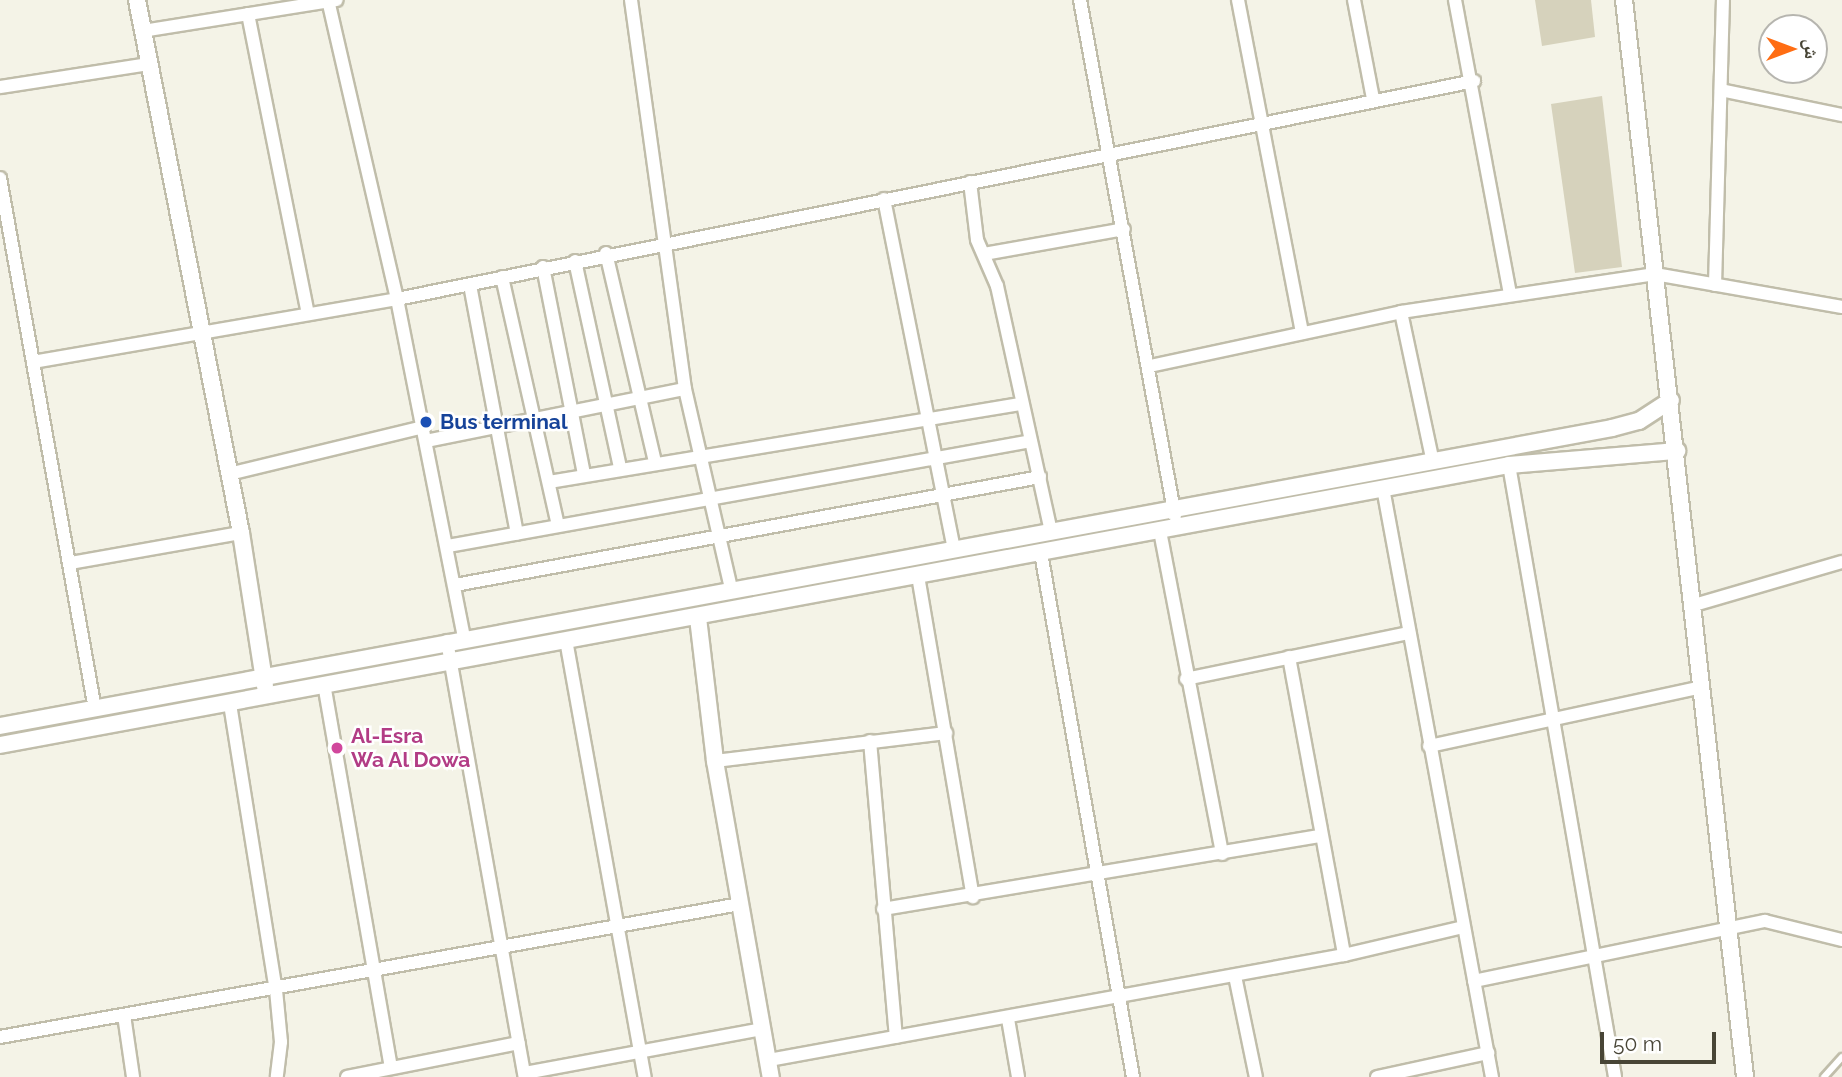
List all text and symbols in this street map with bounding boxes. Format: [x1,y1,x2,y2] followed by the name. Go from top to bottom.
[1758,14,1828,84] north arrow
[1801,39,1823,59] text: ش
[440,409,568,435] place label: Bus terminal
[418,414,434,430] marker: Bus terminal
[351,723,472,773] place label: Al-Esra Wa Al Dowa
[329,740,345,756] marker: Al-Esra Wa Al Dowa
[1604,1018,1720,1062] scale bar
[1613,1031,1662,1056] text: 50 m

